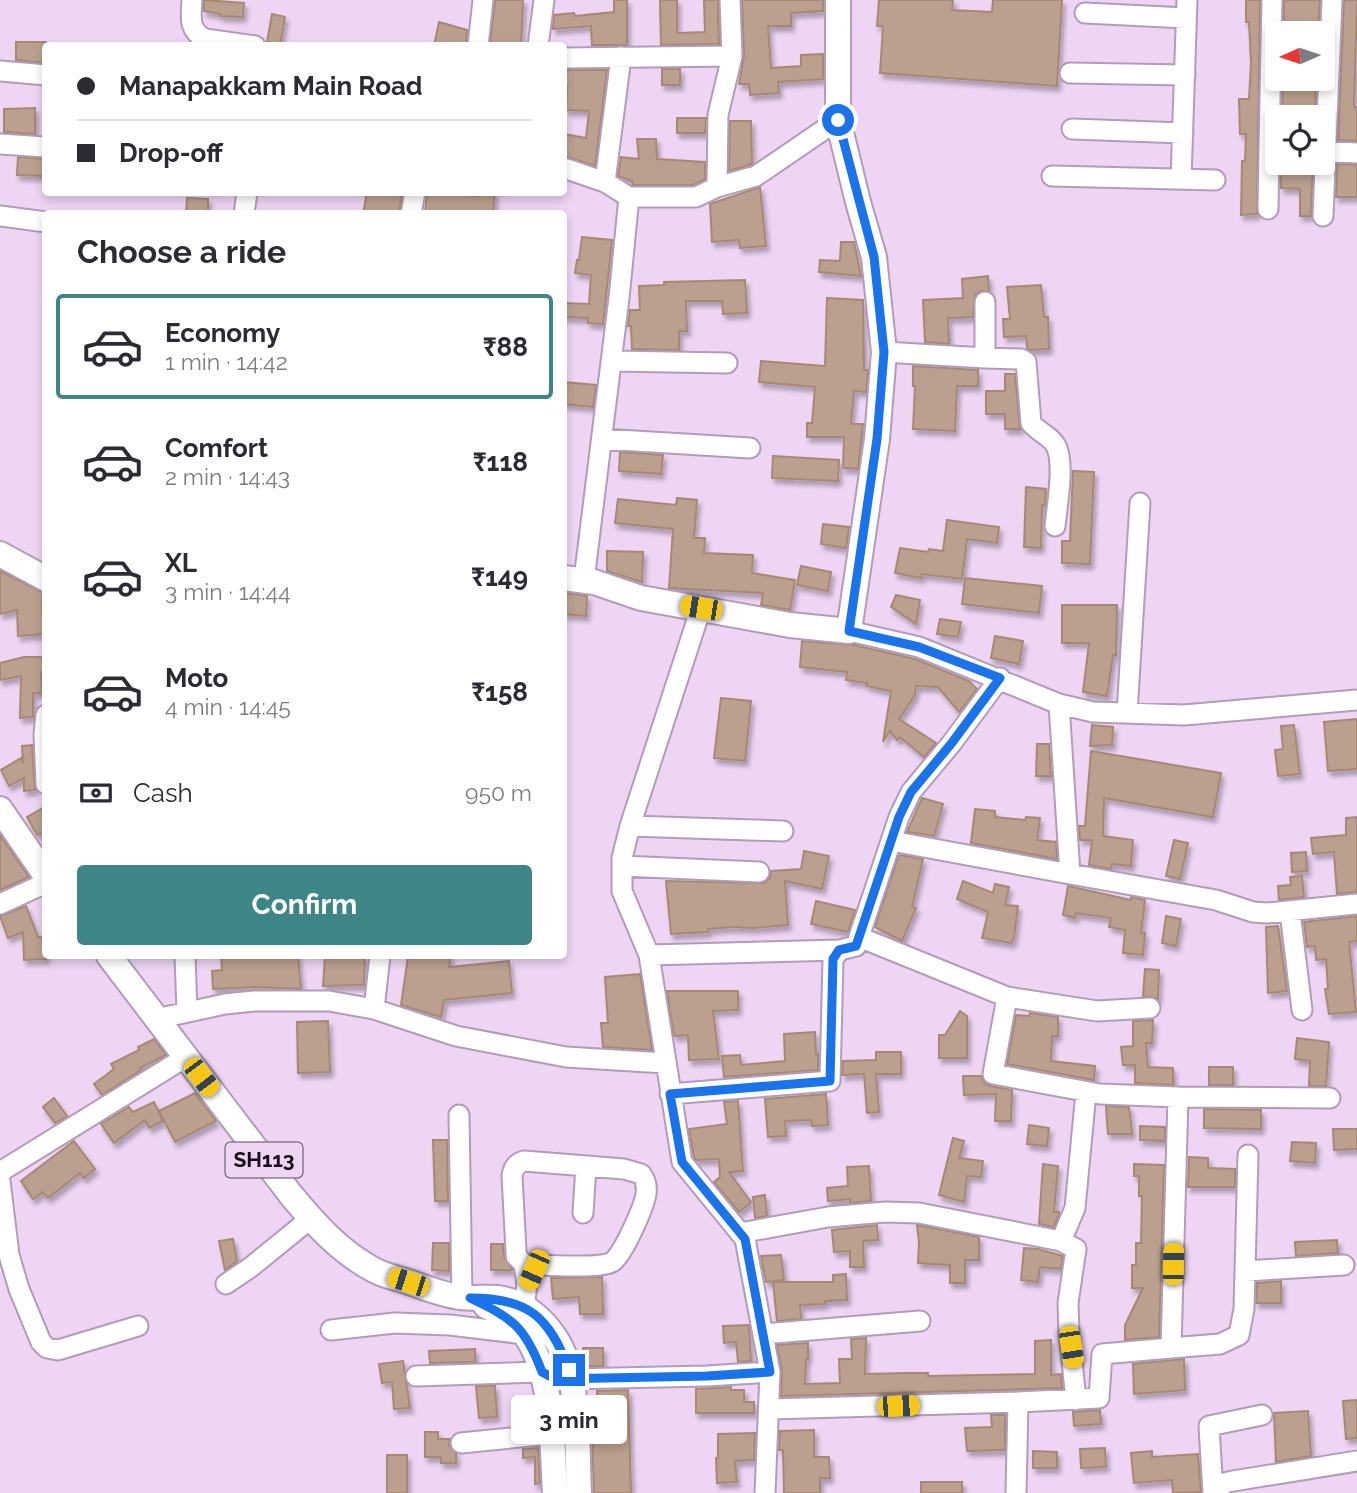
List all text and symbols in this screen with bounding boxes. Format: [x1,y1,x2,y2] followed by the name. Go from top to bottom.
[1265,21,1335,91] north arrow
[1265,21,1335,175] map controls
[119,71,423,101] text: Manapakkam Main Road
[822,104,854,136] route start
[1265,105,1335,175] button: locate
[119,138,223,168] text: Drop-off
[77,233,286,270] text: Choose a ride
[81,315,144,378] icon: car
[165,318,280,348] text: Economy
[483,332,528,362] text: ₹88
[165,348,288,375] text: 1 min · 14:42
[81,430,144,493] icon: car
[165,433,268,463] text: Comfort
[473,447,528,477] text: ₹118
[165,463,290,490] text: 2 min · 14:43
[81,545,144,608] icon: car
[165,548,197,578] text: XL
[471,562,528,592] text: ₹149
[165,578,291,605] text: 3 min · 14:44
[679,594,724,622] car
[81,660,144,723] icon: car
[165,663,228,693] text: Moto
[471,677,528,707] text: ₹158
[165,693,291,720] text: 4 min · 14:45
[77,774,115,812] icon: cash
[133,778,193,808] text: Cash
[465,779,532,806] text: 950 m
[77,865,532,945] button: Confirm
[180,1054,223,1100] car
[226,1142,302,1178] road number: SH113
[1163,1243,1184,1285] car
[516,1247,553,1293] car
[385,1266,432,1298] car
[1058,1325,1085,1369] car
[553,1354,585,1386] route end
[511,1394,627,1444] callout: 3 min
[877,1395,920,1417] car
[539,1406,599,1433] text: 3 min

